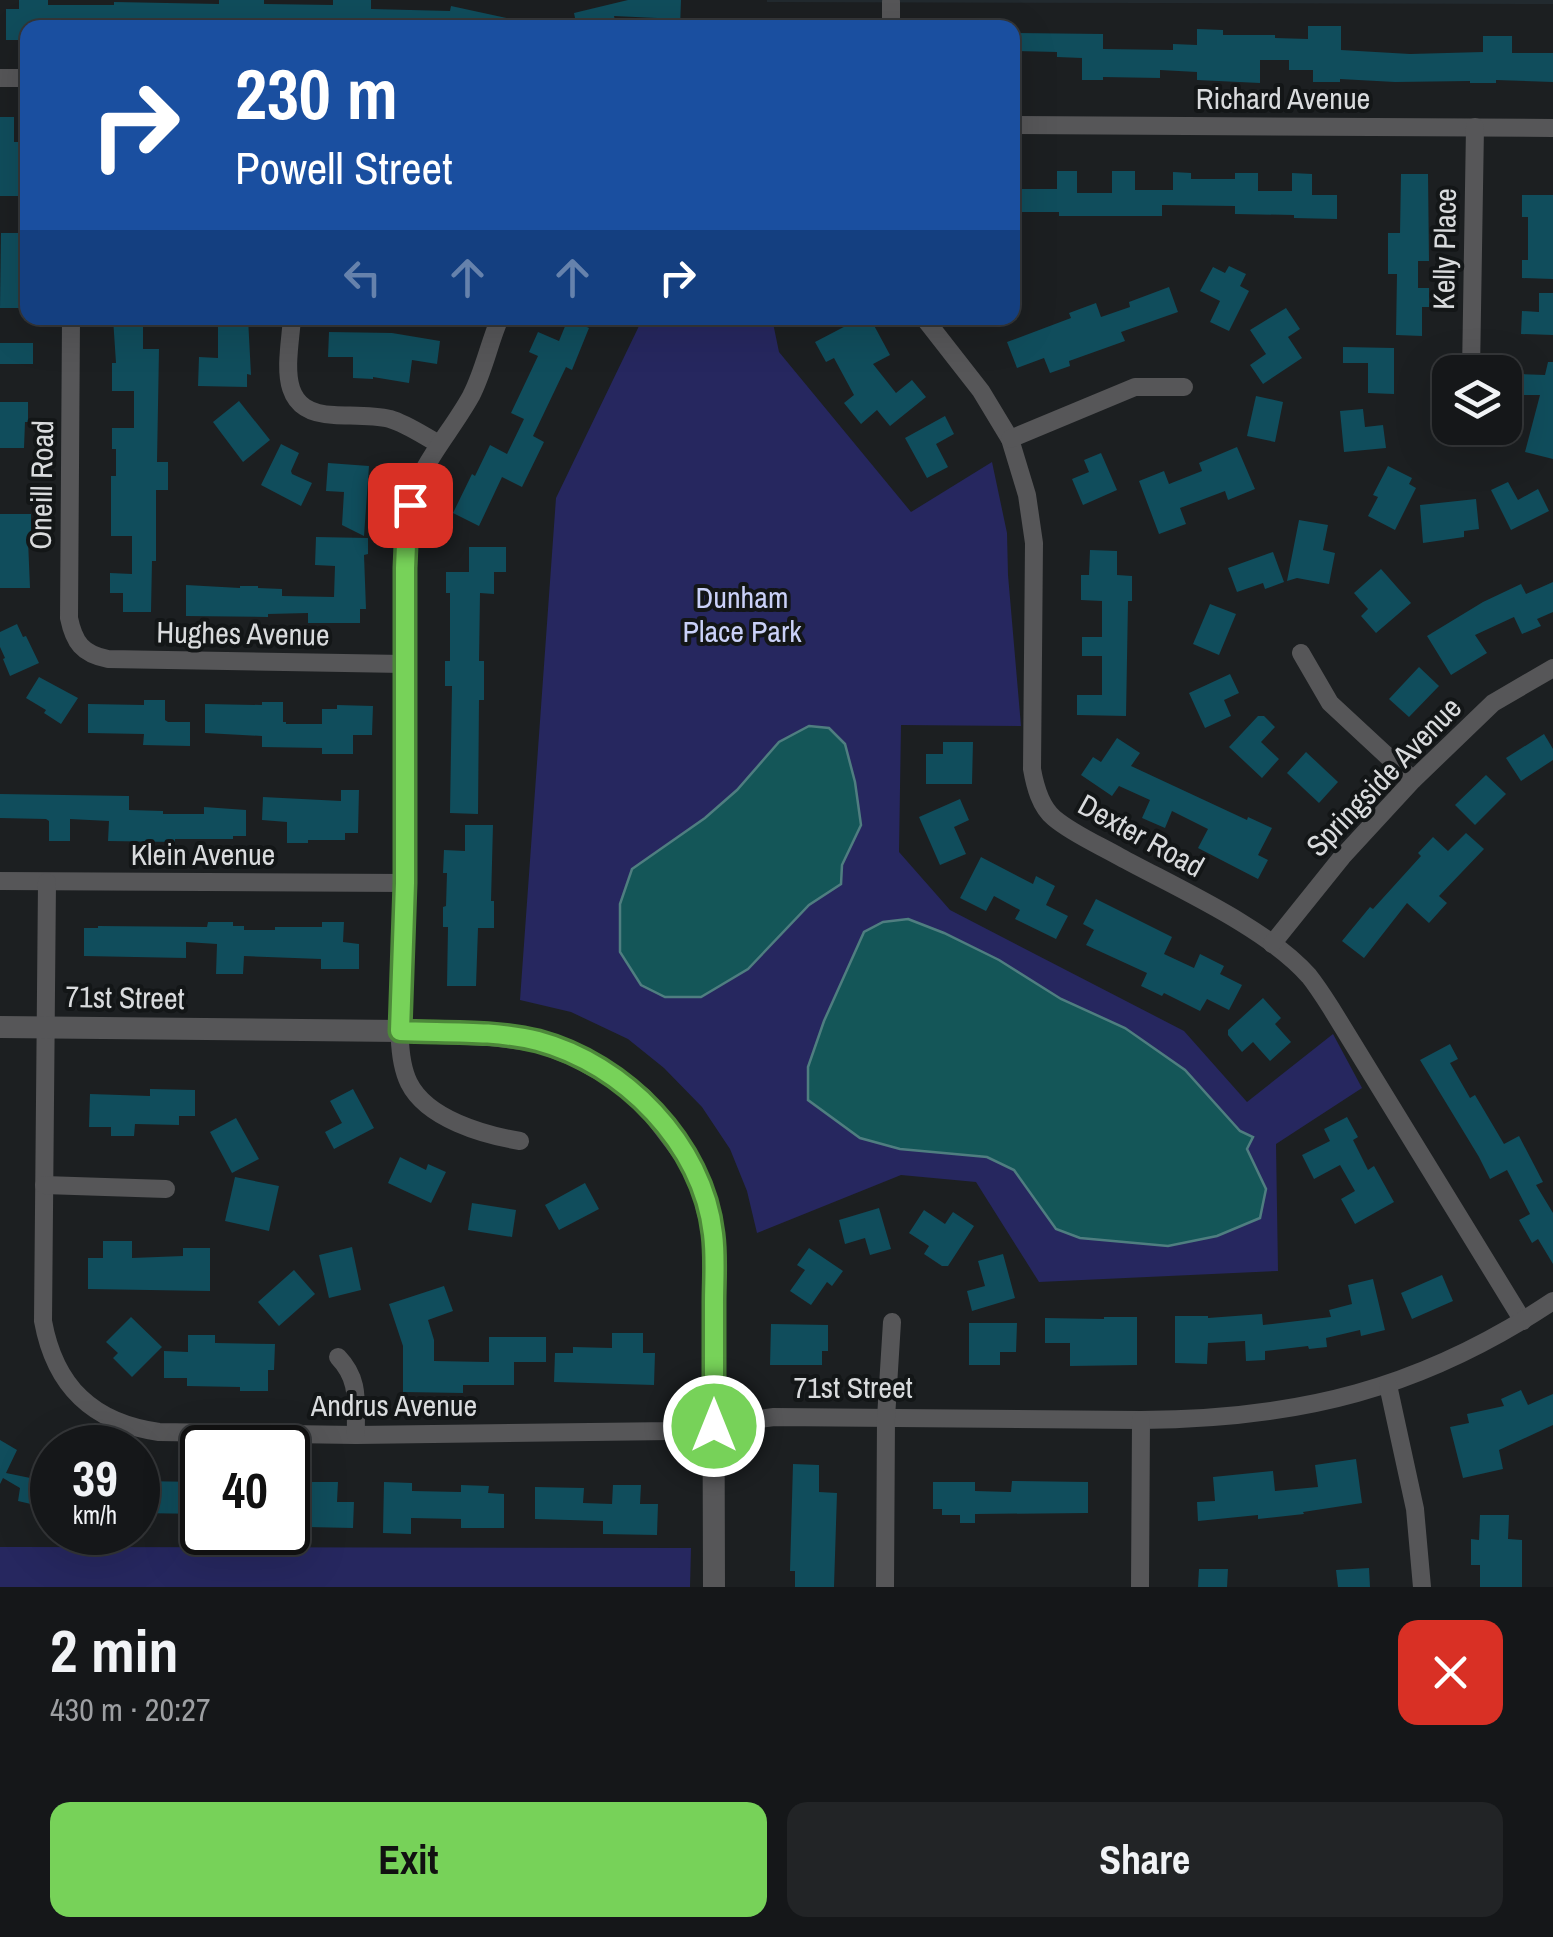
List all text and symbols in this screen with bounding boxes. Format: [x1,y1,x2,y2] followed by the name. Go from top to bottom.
[235,47,398,141] text: 230 m
[70,60,200,190] icon: right
[1196,78,1370,118] street label: Richard Avenue
[235,137,452,198] text: Powell Street
[1423,188,1465,310] street label: Kelly Place
[335,250,390,305] icon: left
[440,250,495,305] icon: ahead
[545,250,600,305] icon: ahead
[650,250,705,305] icon: right
[1432,355,1522,445] map controls
[1432,355,1522,445] button: layers
[20,420,62,550] street label: Oneill Road
[368,463,453,548] pin
[383,478,438,533] icon: arrive
[683,577,802,651] park label: Dunham Place Park
[156,611,330,655] street label: Hughes Avenue
[1297,688,1470,865] street label: Springside Avenue
[1071,784,1212,886] street label: Dexter Road
[131,834,275,874] street label: Klein Avenue
[65,976,185,1018] street label: 71st Street
[794,1367,913,1407] street label: 71st Street
[662,1374,766,1478] position arrow
[310,1385,477,1425] street label: Andrus Avenue
[180,1425,310,1555] speed limit sign: 40
[72,1444,118,1512] text: 39
[73,1498,117,1532] text: km/h
[50,1610,179,1691] text: 2 min
[1398,1620,1503,1725] button: close
[50,1688,210,1731] text: 430 m · 20:27
[50,1802,767,1917] button: Exit
[787,1802,1503,1917] button: Share

